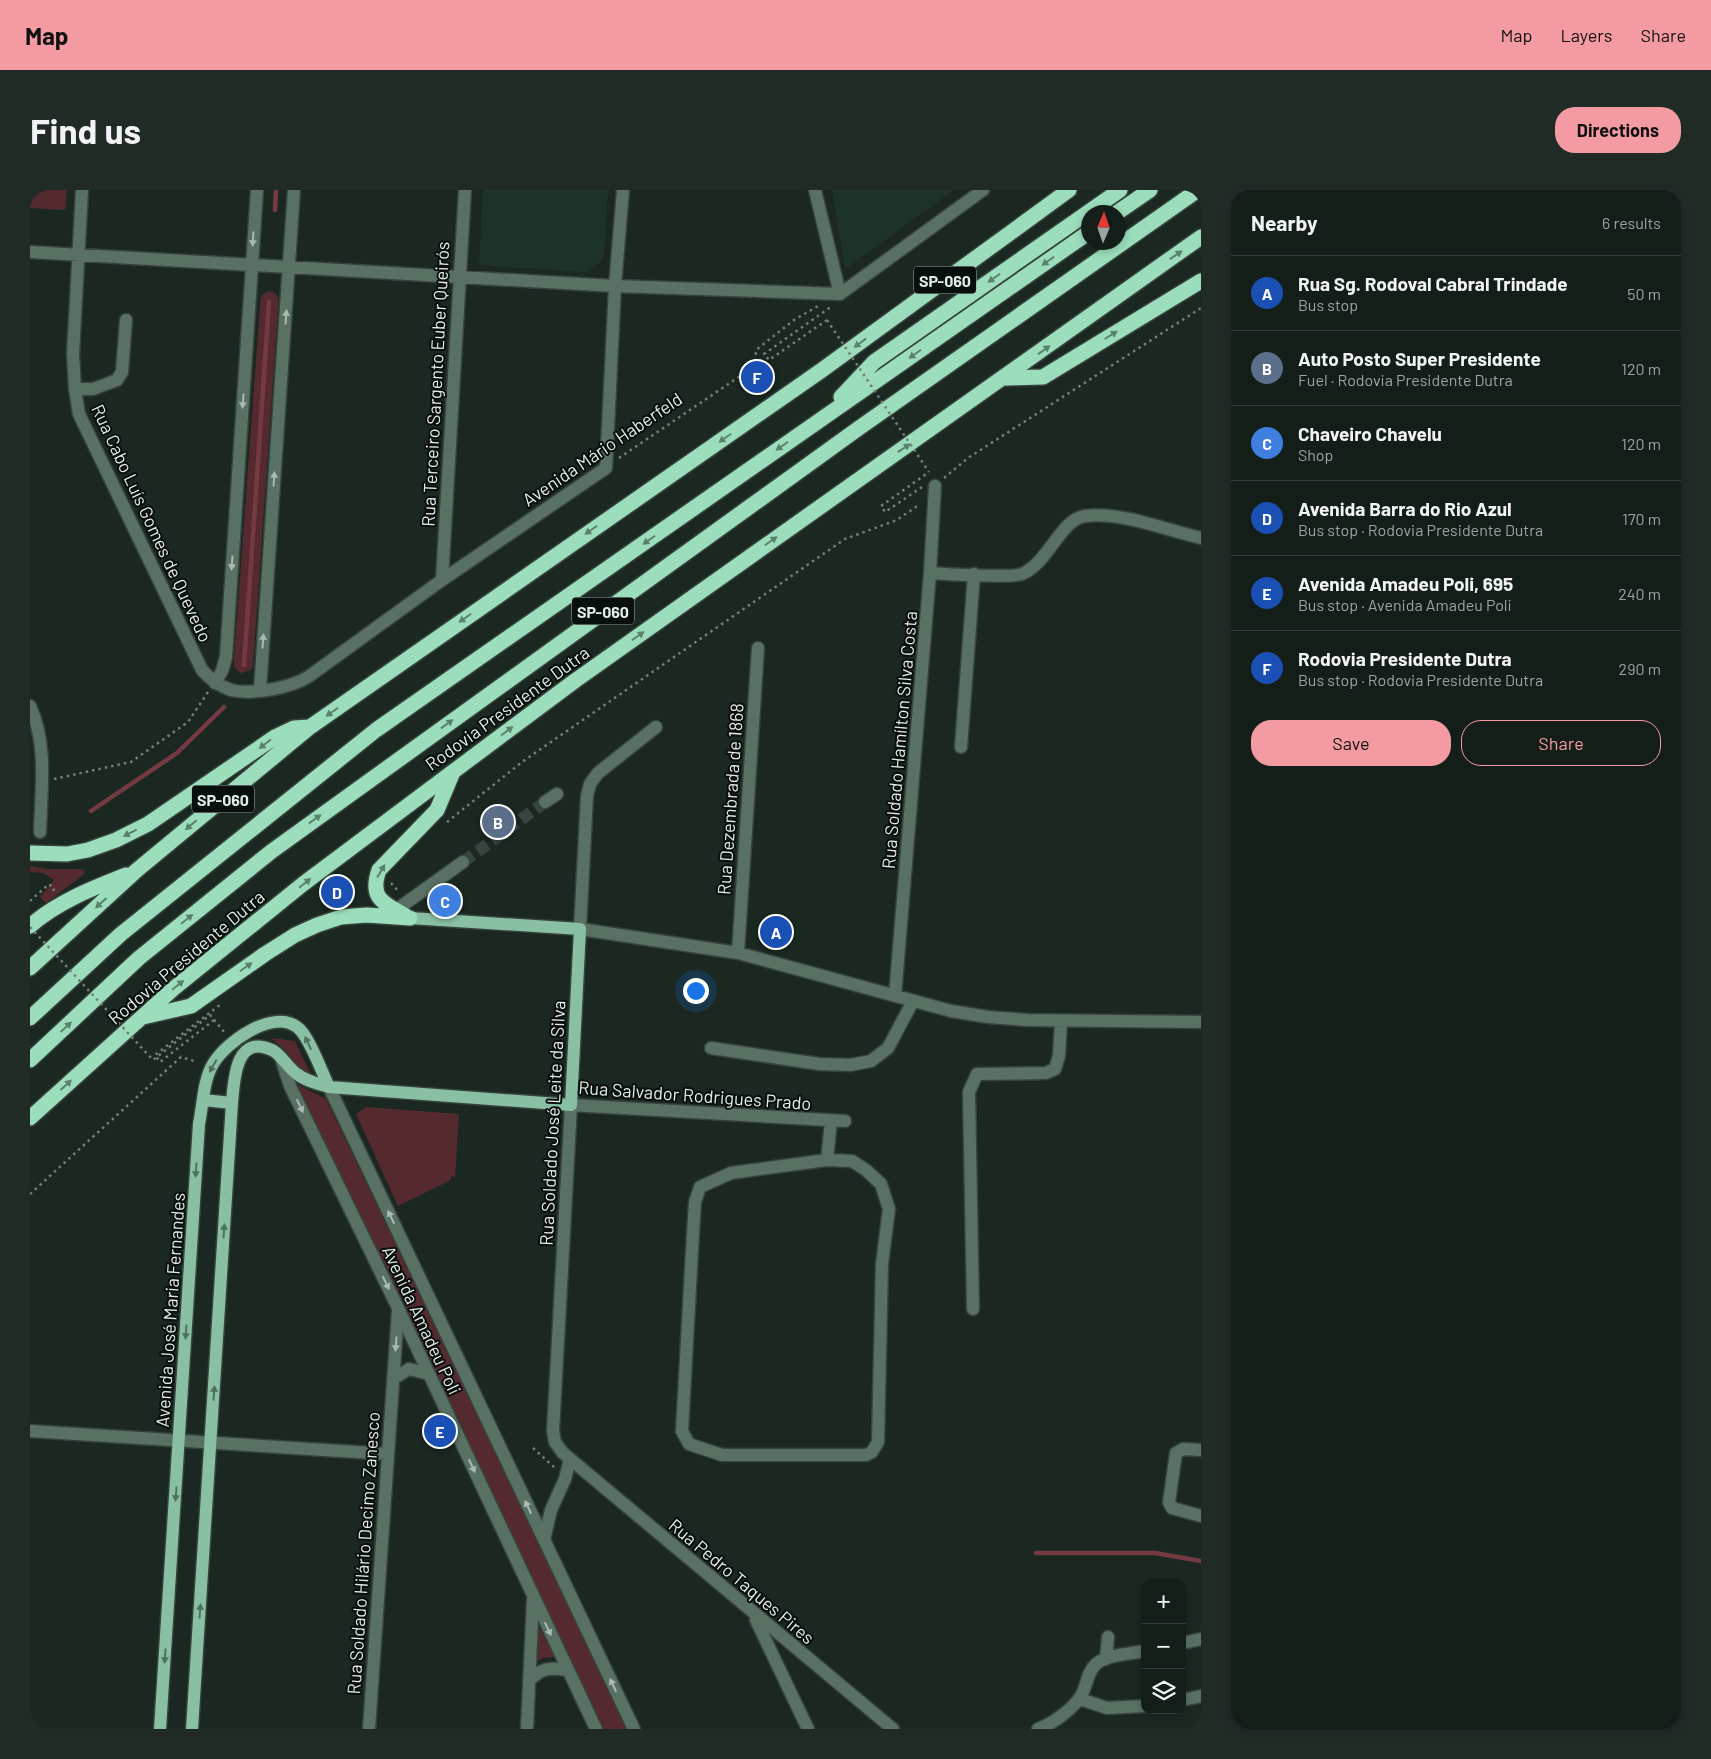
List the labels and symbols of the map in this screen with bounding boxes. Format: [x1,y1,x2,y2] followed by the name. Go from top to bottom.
[1081,205,1126,250] north arrow
[249,231,257,247] one-way arrow
[417,241,453,527] street label: Rua Terceiro Sargento Euber Queirós
[1169,250,1182,259] one-way arrow
[1042,256,1055,266] one-way arrow
[914,266,976,294] road number: SP-060
[987,273,1001,283] one-way arrow
[282,309,290,325] one-way arrow
[1105,330,1118,340] one-way arrow
[854,337,867,348] one-way arrow
[1037,345,1051,355] one-way arrow
[908,349,922,359] one-way arrow
[741,358,773,396] pin: F
[518,387,686,511] street label: Avenida Mário Haberfeld
[238,393,246,409] one-way arrow
[87,401,217,645] street label: Rua Cabo Luís Gomes de Quevedo
[718,433,731,443] one-way arrow
[775,441,789,451] one-way arrow
[897,443,910,452] one-way arrow
[271,471,279,487] one-way arrow
[584,525,598,535] one-way arrow
[642,535,655,545] one-way arrow
[764,536,778,546] one-way arrow
[227,555,235,571] one-way arrow
[572,598,634,624] road number: SP-060
[877,610,921,870] street label: Rua Soldado Hamílton Silva Costa
[458,613,471,623] one-way arrow
[632,631,645,641] one-way arrow
[259,633,267,649] one-way arrow
[421,641,593,775] street label: Rodovia Presidente Dutra
[712,702,748,896] street label: Rua Dezembrada de 1868
[325,707,339,717] one-way arrow
[440,719,453,729] one-way arrow
[500,726,514,736] one-way arrow
[258,739,272,749] one-way arrow
[192,786,254,812] road number: SP-060
[482,803,514,841] pin: B
[308,814,322,824] one-way arrow
[185,820,198,831] one-way arrow
[123,829,137,837] one-way arrow
[376,864,385,877] one-way arrow
[321,873,353,911] pin: D
[298,878,311,889] one-way arrow
[429,882,461,920] pin: C
[103,885,269,1029] street label: Rodovia Presidente Dutra
[95,897,107,909] one-way arrow
[760,913,792,951] pin: A
[180,914,193,925] one-way arrow
[240,962,253,972] one-way arrow
[683,978,709,1004] your location
[171,980,184,991] one-way arrow
[535,1000,569,1246] street label: Rua Soldado José Leite da Silva
[59,1021,71,1033] one-way arrow
[304,1036,312,1050] one-way arrow
[209,1059,218,1072] one-way arrow
[578,1076,812,1114] street label: Rua Salvador Rodrigues Prado
[60,1079,72,1091] one-way arrow
[296,1099,304,1113] one-way arrow
[192,1162,200,1178] one-way arrow
[151,1192,189,1428] street label: Avenida José Maria Fernandes
[386,1210,395,1225] one-way arrow
[221,1222,229,1238] one-way arrow
[378,1242,466,1398] street label: Avenida Amadeu Poli
[382,1276,390,1290] one-way arrow
[182,1324,190,1340] one-way arrow
[391,1336,399,1352] one-way arrow
[210,1385,218,1401] one-way arrow
[342,1411,384,1695] street label: Rua Soldado Hilário Decimo Zanesco
[424,1412,456,1450] pin: E
[468,1459,476,1473] one-way arrow
[171,1486,179,1502] one-way arrow
[523,1500,531,1514] one-way arrow
[665,1514,819,1648] street label: Rua Pedro Taques Pires
[196,1602,204,1618] one-way arrow
[544,1622,552,1636] one-way arrow
[160,1648,168,1664] one-way arrow
[608,1678,616,1692] one-way arrow

